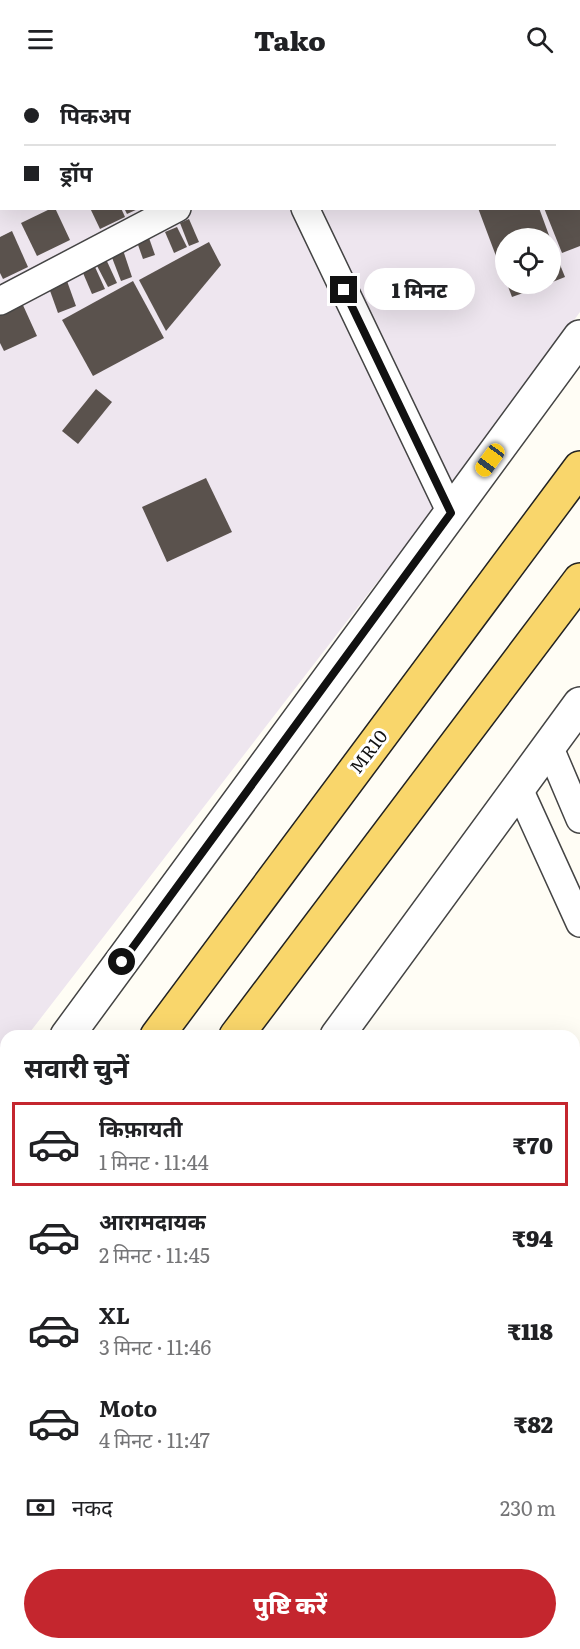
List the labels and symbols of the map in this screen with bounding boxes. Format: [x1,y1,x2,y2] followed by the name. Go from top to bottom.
[365,269,476,311] callout: 1 मिनट
[330,276,357,303] route end
[472,440,508,480] car
[342,723,393,779] street label: MR10
[108,948,135,975] route start

